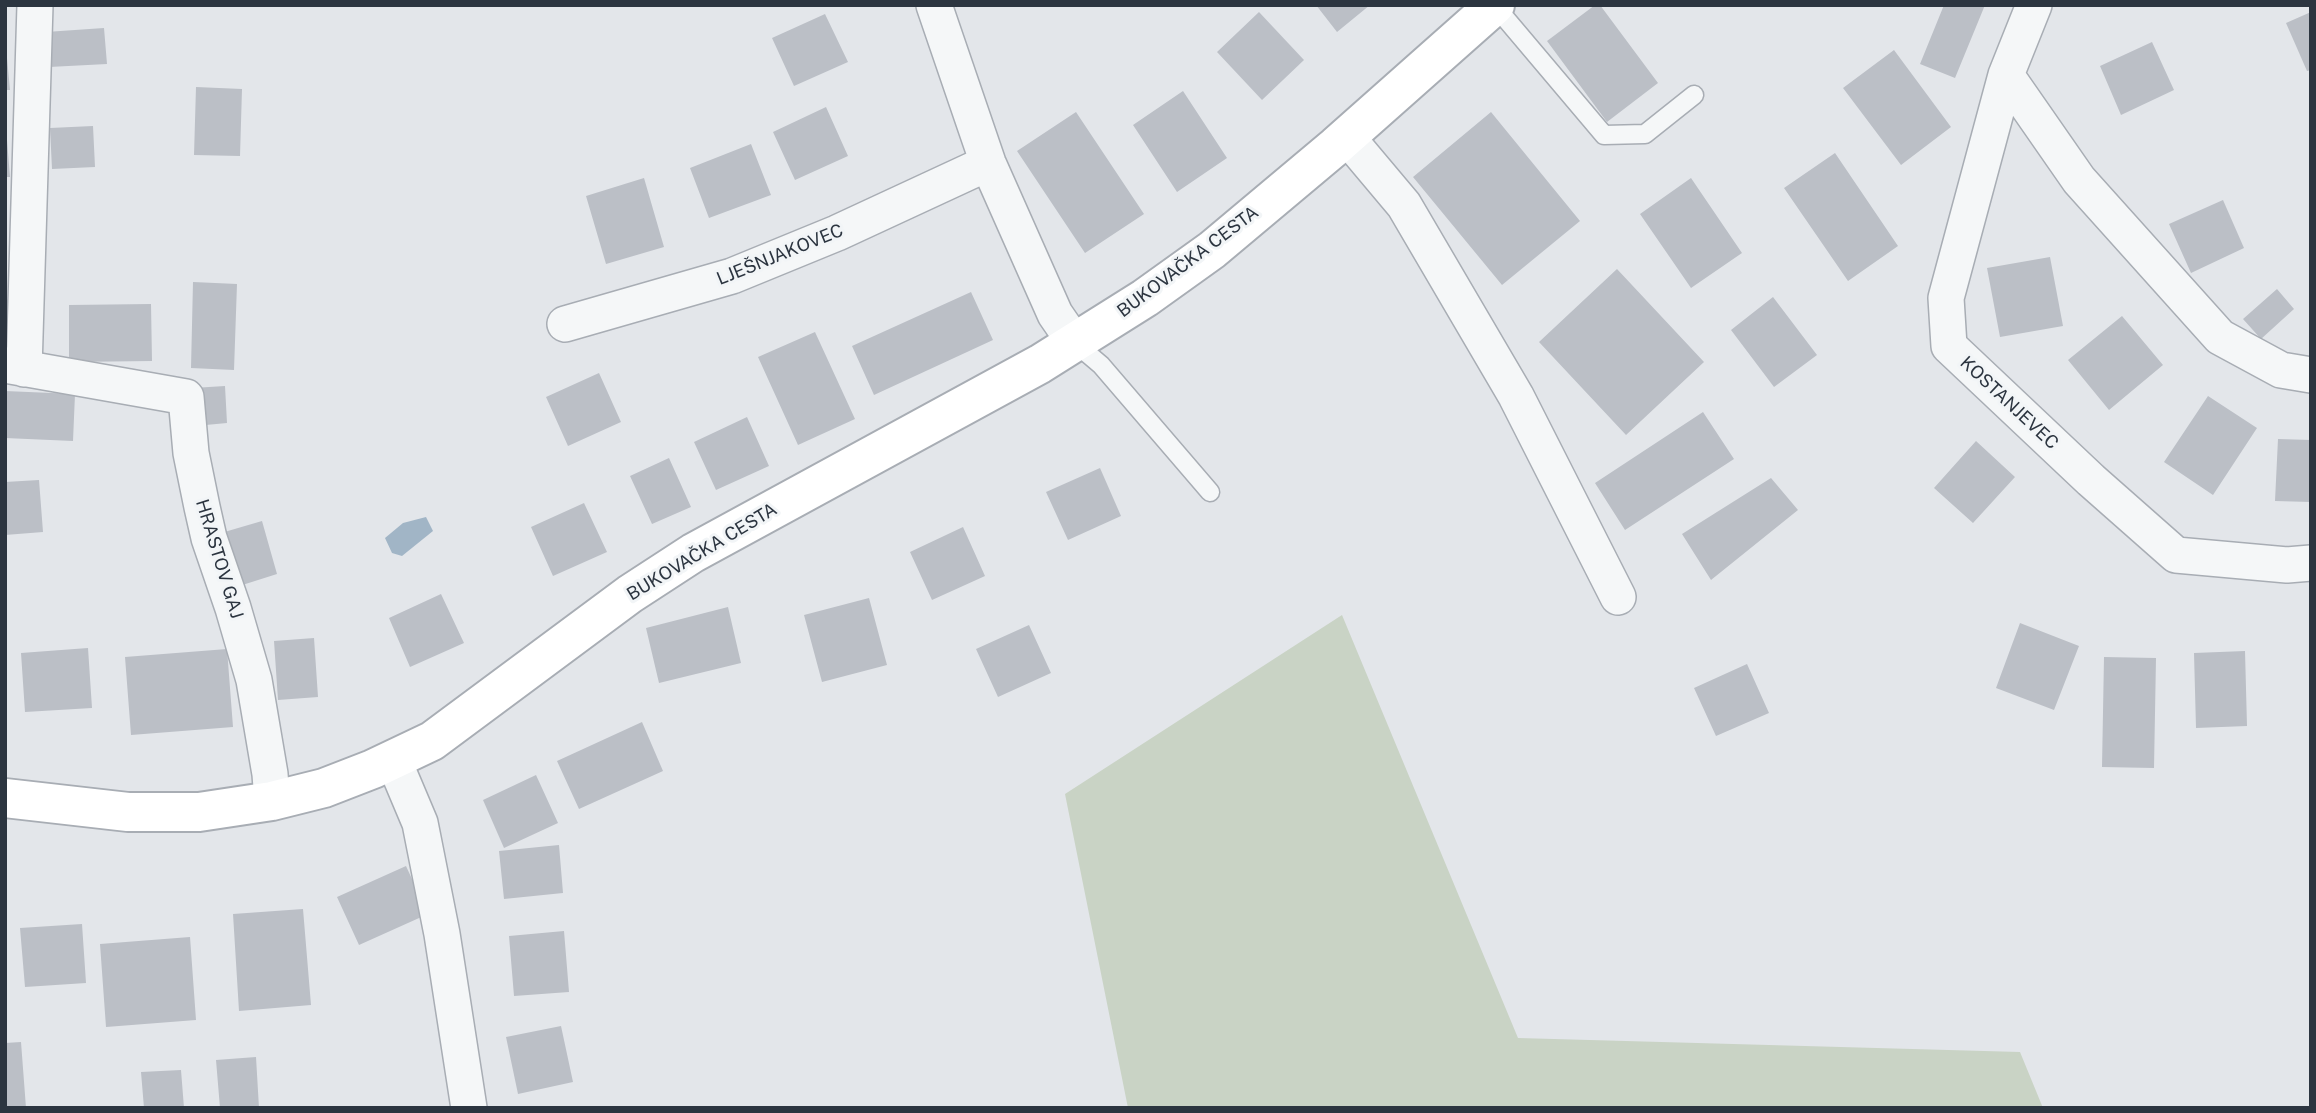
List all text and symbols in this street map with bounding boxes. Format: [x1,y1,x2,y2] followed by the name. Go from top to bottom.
[1113,202,1263,322] street label: BUKOVAČKA CESTA
[714,220,846,290] street label: LJEŠNJAKOVEC
[1955,352,2063,454] street label: KOSTANJEVEC
[191,497,247,621] street label: HRASTOV GAJ
[623,499,781,605] street label: BUKOVAČKA CESTA

